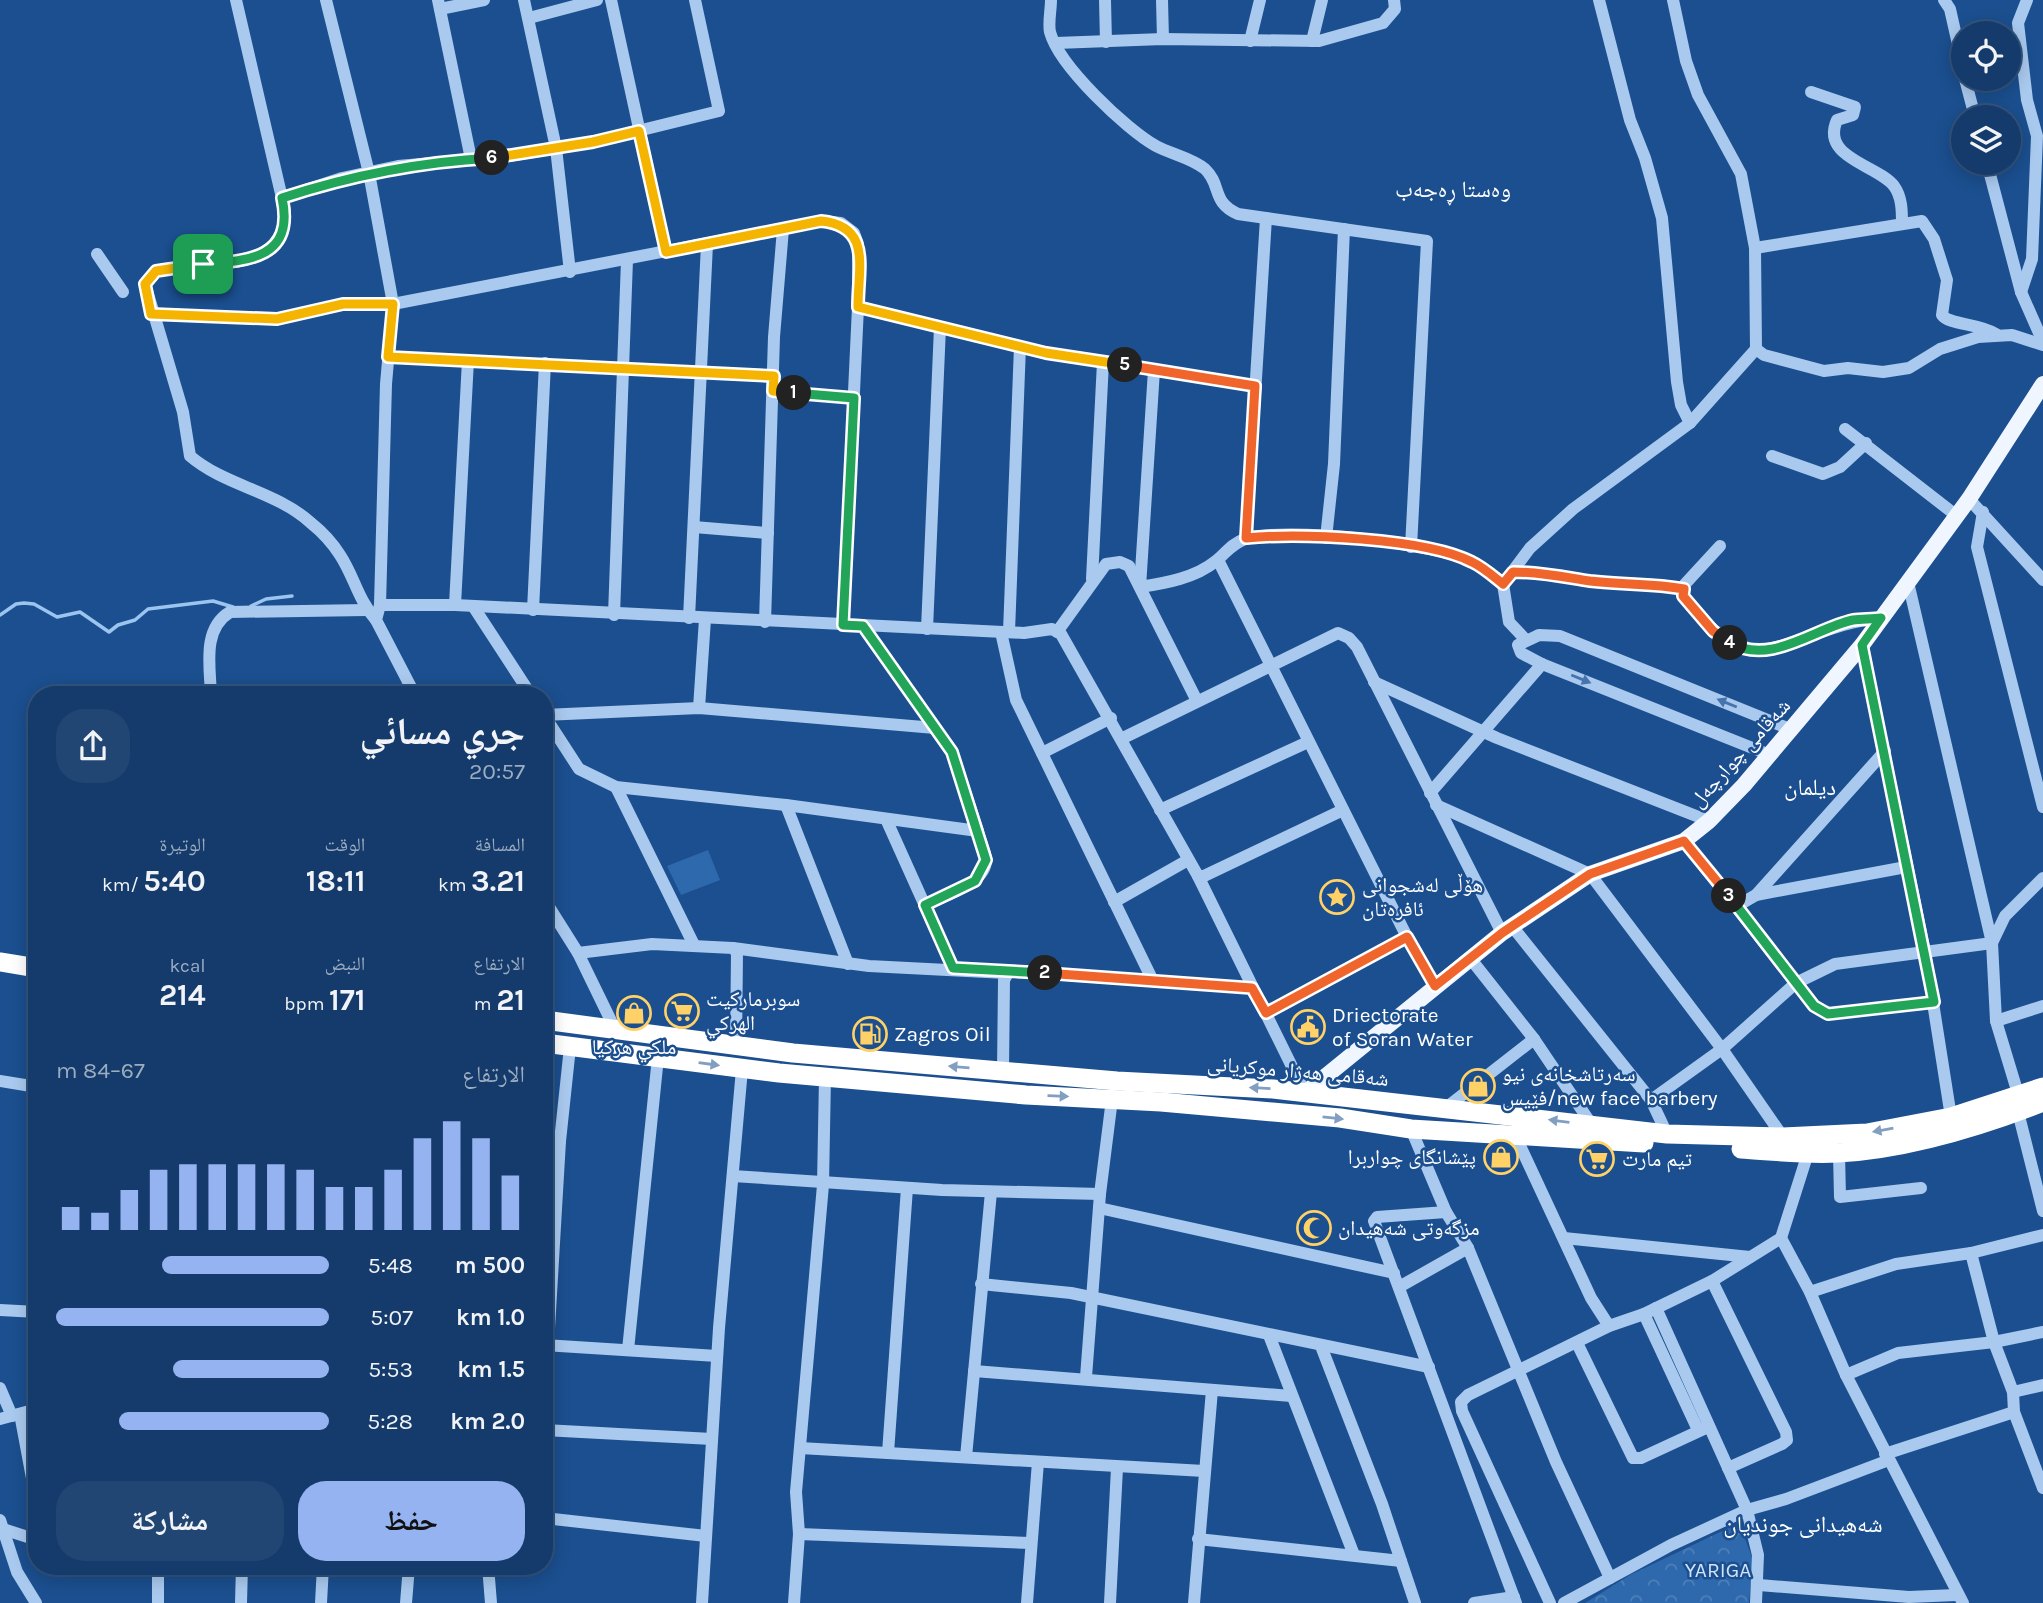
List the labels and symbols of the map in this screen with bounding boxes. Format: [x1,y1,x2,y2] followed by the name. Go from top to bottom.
[475,140,510,176] pin: 6
[1395,176,1511,206] district label: وەستا ڕەجەب
[173,234,233,294] pin
[1108,348,1142,382] pin: 5
[776,376,812,410] pin: 1
[1712,626,1748,660] pin: 4
[1571,674,1592,685] one-way arrow
[1685,694,1796,813] street label: شەقامی چوارچەل
[1717,698,1738,709] one-way arrow
[1784,774,1836,801] district label: دیلمان
[1362,873,1483,921] place label: هۆڵی لەشجوانی ئافرەتان
[1318,878,1356,916] place icon: هۆڵی لەشجوانی ئافرەتان
[1712,878,1746,914] pin: 3
[1028,956,1062,990] pin: 2
[706,987,800,1039] place label: سوبرماركيت الهركي
[663,992,701,1030] supermarket icon: سوبرماركيت الهركي
[615,994,653,1032] shop icon: ملكي هركيا
[1332,1003,1473,1051] place label: Driectorate of Soran Water
[1289,1008,1327,1046] public building icon: Driectorate of Soran Water
[851,1015,889,1053] fuel station icon: Zagros Oil
[894,1022,991,1046] place label: Zagros Oil
[592,1035,676,1063] place label: ملكي هركيا
[1206,1051,1390,1092] street label: شەقامی ھەژار موکریانی
[698,1059,720,1070] one-way arrow
[948,1061,970,1072] one-way arrow
[1502,1062,1718,1111] place label: سەرتاشخانەی نیو فێیس/new face barbery
[1459,1067,1497,1105] shop icon: سەرتاشخانەی نیو فێیس/new face barbery
[1248,1083,1270,1094] one-way arrow
[1047,1091,1069,1102] one-way arrow
[1322,1112,1344,1123] one-way arrow
[1548,1115,1570,1126] one-way arrow
[1872,1125,1894,1136] one-way arrow
[1482,1138,1520,1176] shop icon: پێشانگای چواربرا
[1578,1140,1616,1178] supermarket icon: تيم مارت
[1348,1145,1476,1169] place label: پێشانگای چواربرا
[1622,1147,1692,1173] place label: تيم مارت
[1295,1209,1333,1247] mosque icon: مزگەوتی شەهیدان
[1338,1216,1480,1241] place label: مزگەوتی شەهیدان
[1723,1511,1883,1538] district label: شەھیدانی جوندیان
[1685,1558,1751,1582] park label: YARIGA

